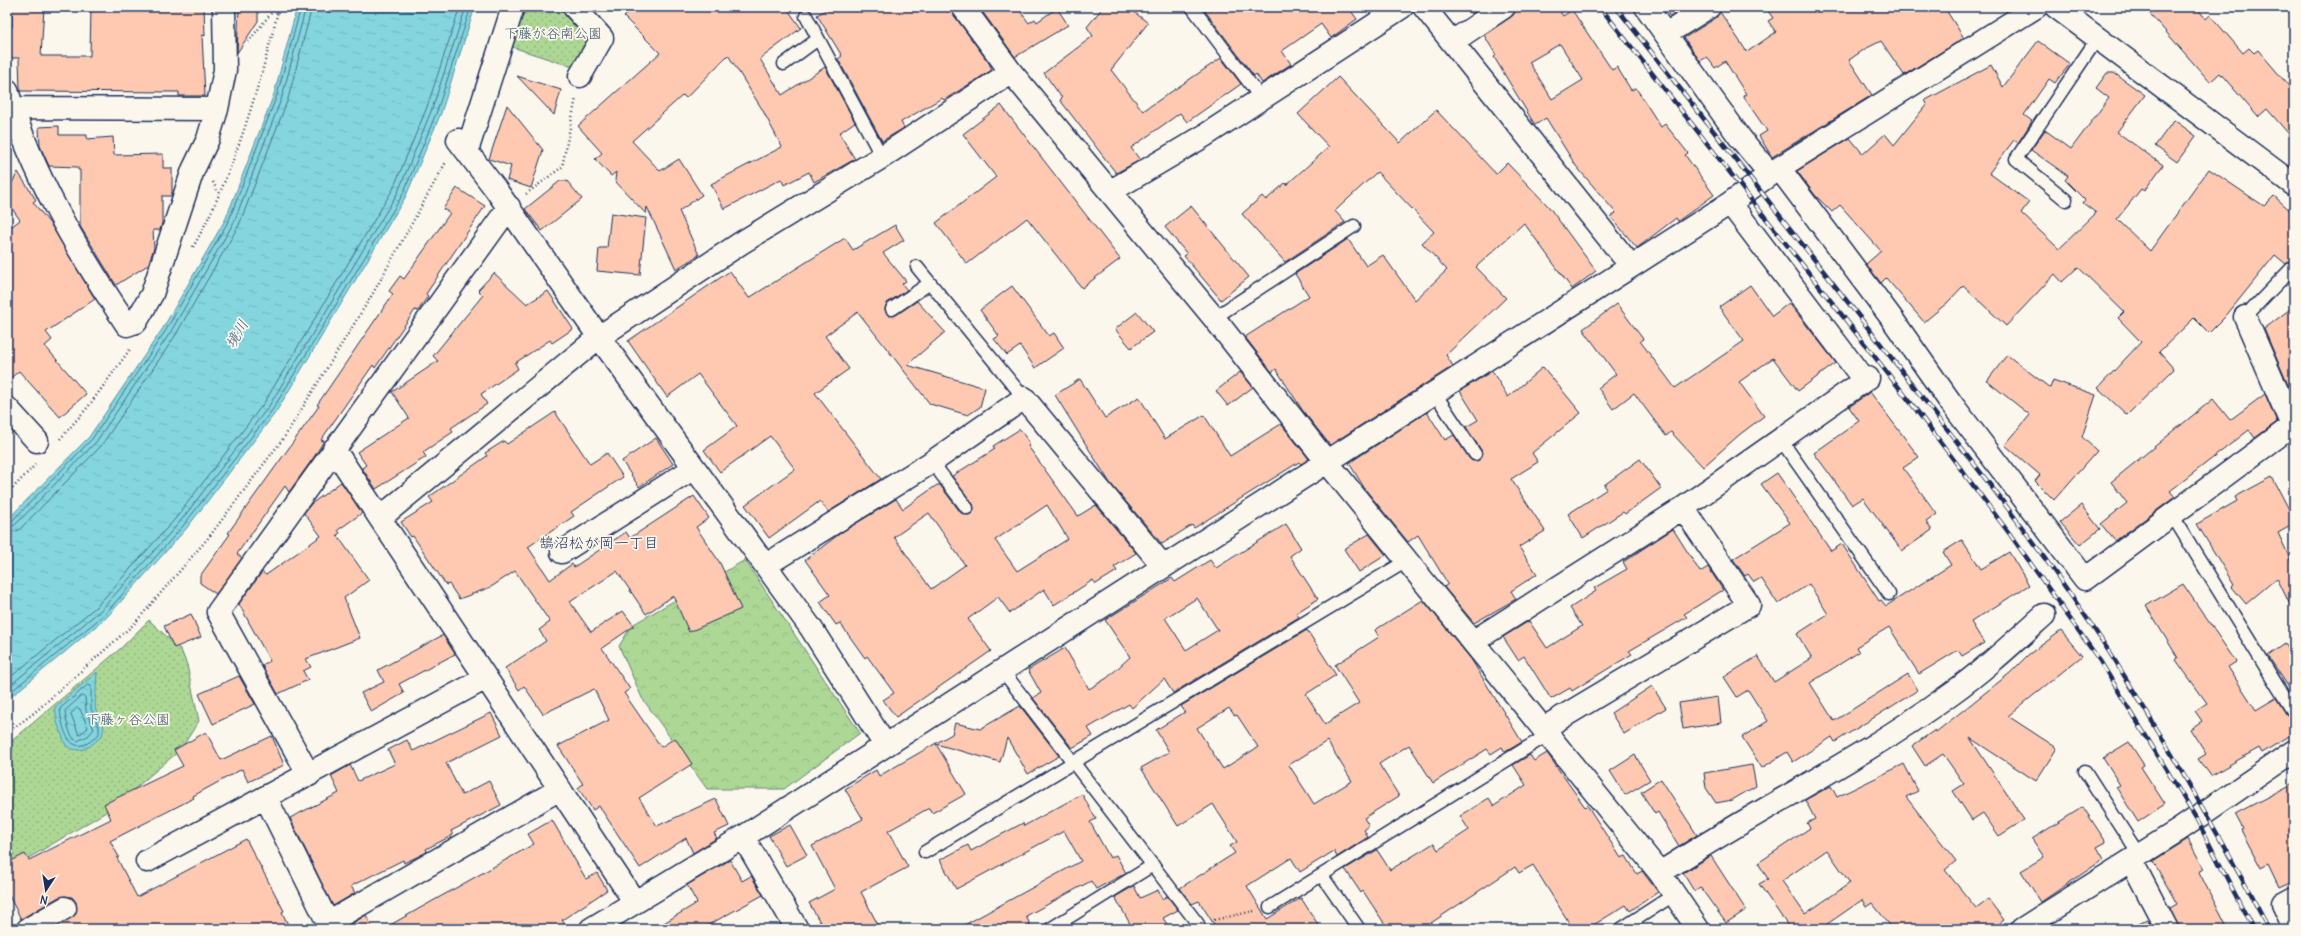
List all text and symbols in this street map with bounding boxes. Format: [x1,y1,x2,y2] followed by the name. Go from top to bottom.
[504,24,602,42] park label: 下藤が谷南公園
[221,316,252,351] water label: 境川
[539,533,659,552] district label: 鵠沼松が岡一丁目
[86,710,170,728] park label: 下藤ヶ谷公園
[26,870,66,910] north arrow
[39,892,49,907] text: N

